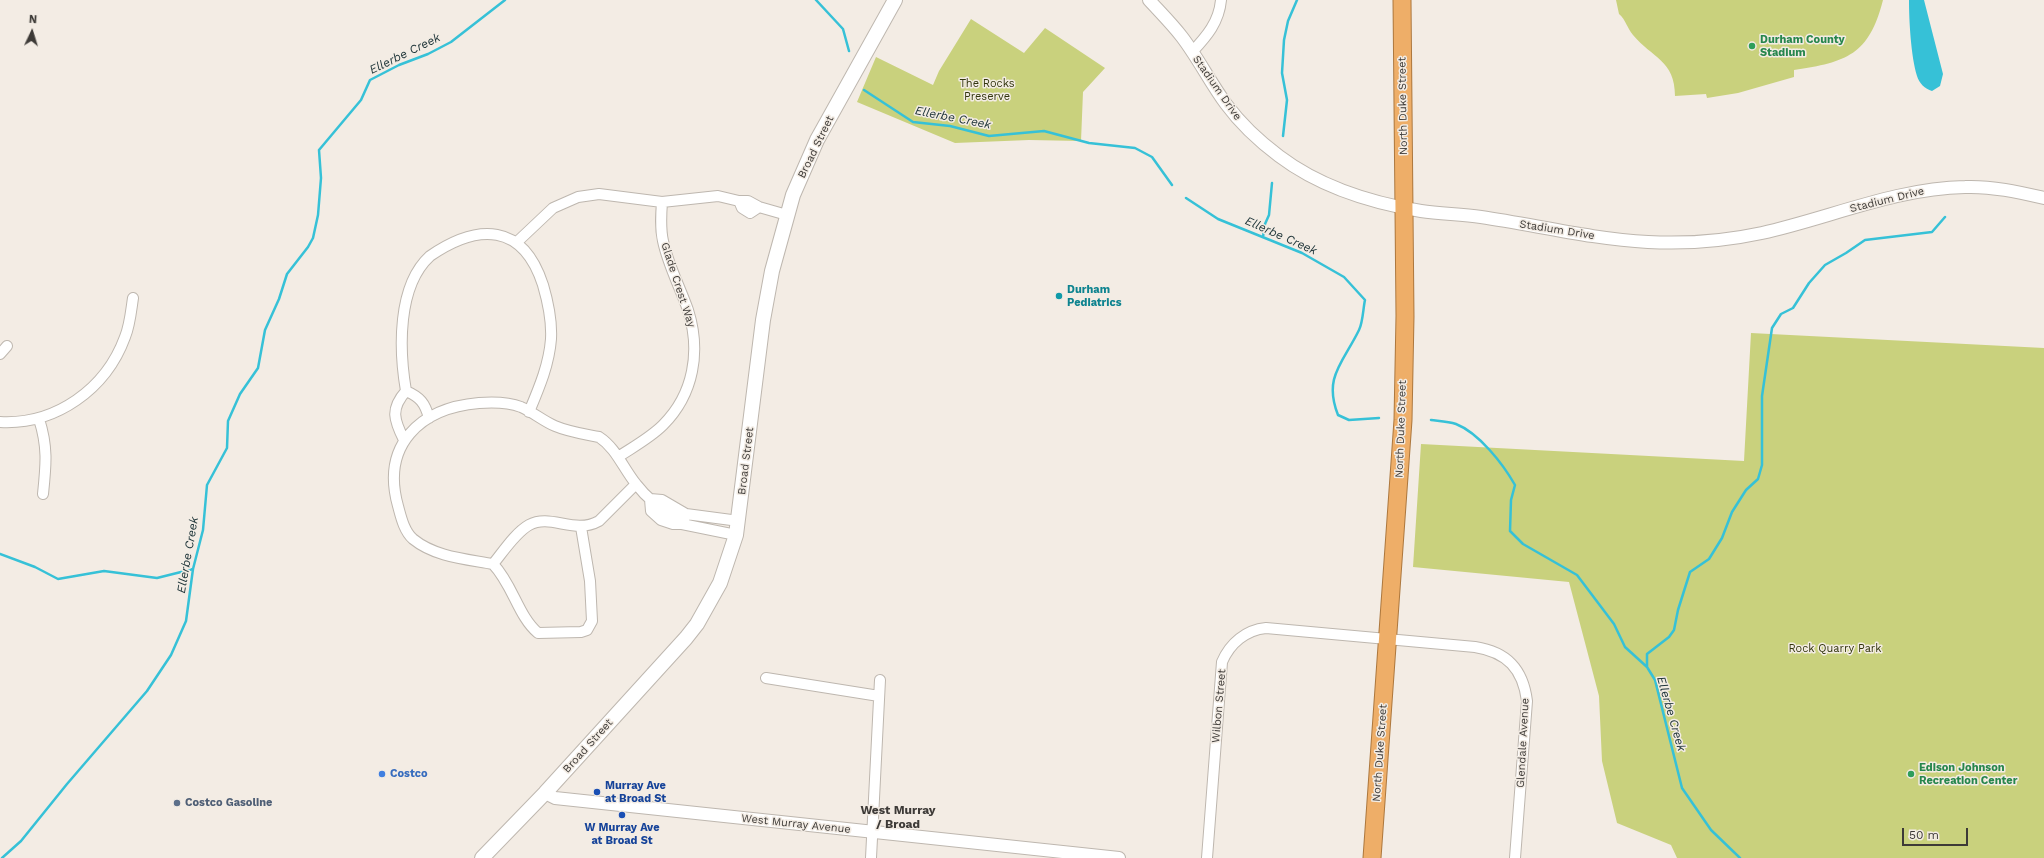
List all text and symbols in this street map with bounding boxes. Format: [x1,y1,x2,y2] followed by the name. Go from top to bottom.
[12,12,52,52] north arrow
[28,13,37,26] text: N
[367,31,443,77] water label: Ellerbe Creek
[1760,33,1845,59] place label: Durham County Stadium
[1747,41,1757,51] marker: Durham County Stadium
[1190,53,1244,123] street label: Stadium Drive
[1396,57,1410,155] street label: North Duke Street
[959,77,1015,103] park label: The Rocks Preserve
[914,104,992,132] water label: Ellerbe Creek
[795,114,837,180] street label: Broad Street
[1848,184,1926,216] street label: Stadium Drive
[1243,214,1319,258] water label: Ellerbe Creek
[1518,218,1596,242] street label: Stadium Drive
[658,241,698,329] street label: Glade Crest Way
[1067,283,1122,309] place label: Durham Pediatrics
[1054,291,1064,301] marker: Durham Pediatrics
[1393,380,1409,478] street label: North Duke Street
[735,426,757,496] street label: Broad Street
[174,516,202,594] water label: Ellerbe Creek
[1788,642,1882,656] park label: Rock Quarry Park
[1209,669,1229,743] street label: Wilbon Street
[1653,675,1689,753] water label: Ellerbe Creek
[1514,698,1532,788] street label: Glendale Avenue
[1370,704,1390,802] street label: North Duke Street
[560,716,616,776] street label: Broad Street
[1919,761,2017,787] place label: Edison Johnson Recreation Center
[390,767,428,781] place label: Costco
[377,769,387,779] marker: Costco
[1906,769,1916,779] marker: Edison Johnson Recreation Center
[605,779,666,805] place label: Murray Ave at Broad St
[592,787,602,797] marker: Murray Ave at Broad St
[185,796,272,810] place label: Costco Gasoline
[172,798,182,808] marker: Costco Gasoline
[860,803,936,831] district label: West Murray / Broad
[617,810,627,820] marker: W Murray Ave at Broad St
[741,812,851,836] street label: West Murray Avenue
[1904,820,1970,846] scale bar
[585,821,659,847] place label: W Murray Ave at Broad St
[1909,828,1939,842] text: 50 m

